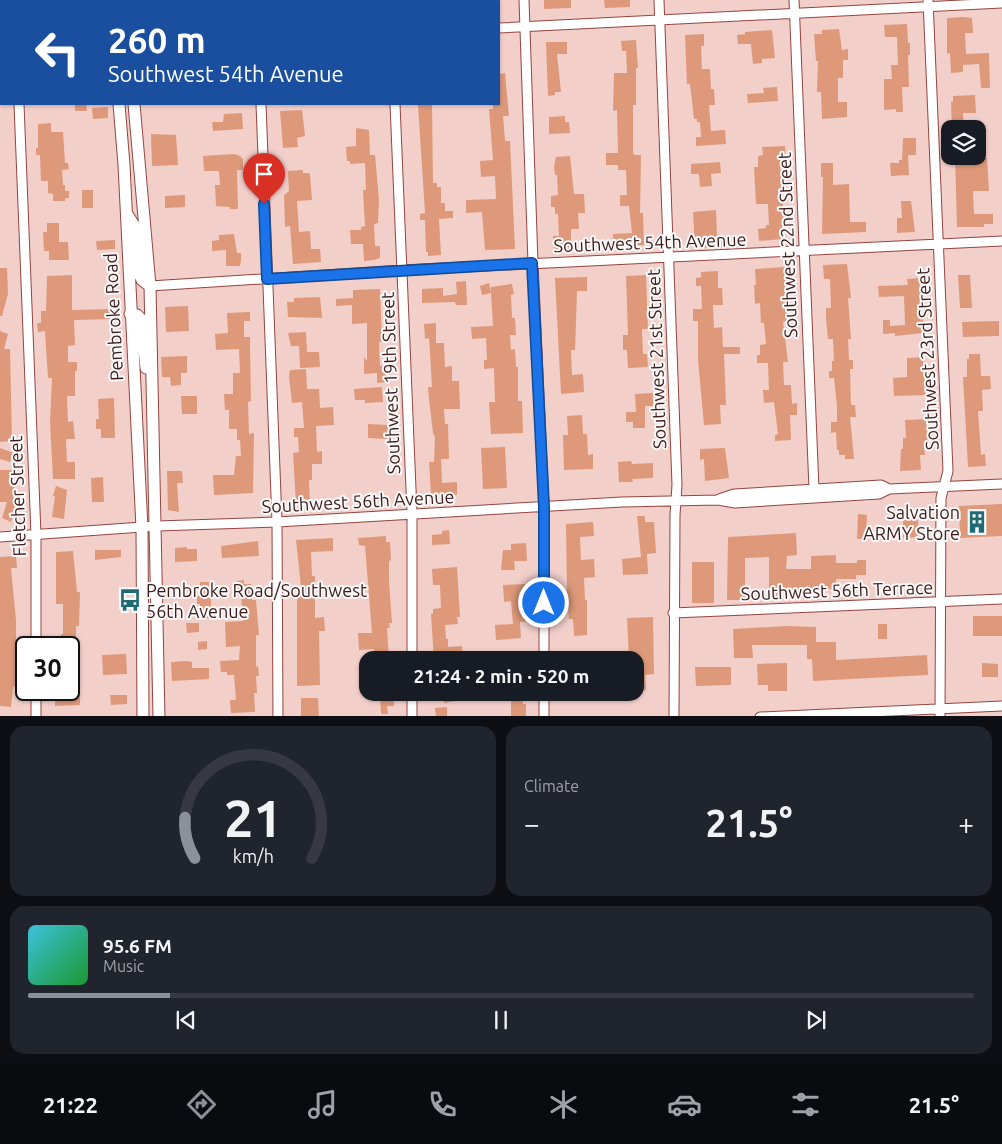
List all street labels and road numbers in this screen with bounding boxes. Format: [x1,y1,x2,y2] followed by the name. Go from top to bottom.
[774,152,800,338] street label: Southwest 22nd Street
[553,229,747,255] street label: Southwest 54th Avenue
[100,253,126,381] street label: Pembroke Road
[912,267,942,451] street label: Southwest 23rd Street
[643,269,669,449] street label: Southwest 21st Street
[377,291,403,475] street label: Southwest 19th Street
[5,435,29,557] street label: Fletcher Street
[261,486,455,516] street label: Southwest 56th Avenue
[740,577,934,603] street label: Southwest 56th Terrace

